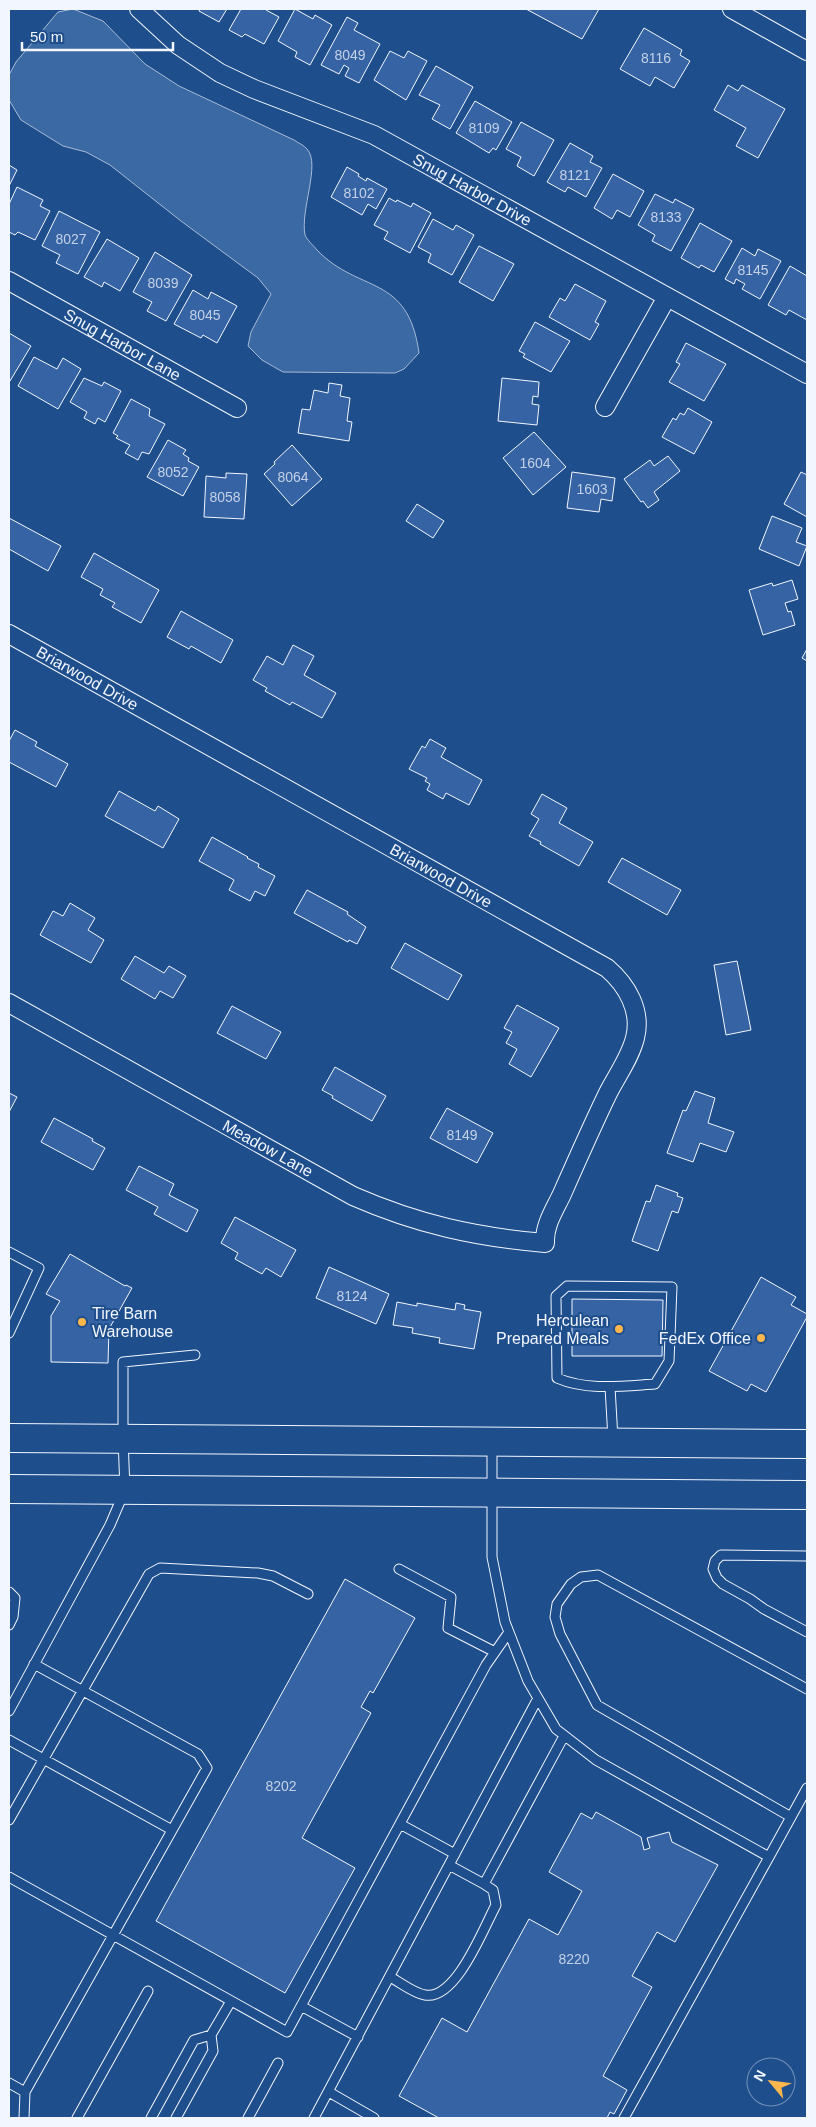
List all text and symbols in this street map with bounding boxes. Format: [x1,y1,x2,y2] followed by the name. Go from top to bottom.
[22,20,174,52] scale bar
[30,28,63,45] text: 50 m
[334,47,366,63] house number: 8049
[641,50,671,66] house number: 8116
[468,120,500,136] house number: 8109
[410,150,534,229] street label: Snug Harbor Drive
[559,167,591,183] house number: 8121
[343,185,375,201] house number: 8102
[650,209,682,225] house number: 8133
[55,231,87,247] house number: 8027
[737,262,769,278] house number: 8145
[147,275,179,291] house number: 8039
[61,305,184,384] street label: Snug Harbor Lane
[189,307,221,323] house number: 8045
[519,455,551,471] house number: 1604
[157,464,189,480] house number: 8052
[277,469,309,485] house number: 8064
[576,481,608,497] house number: 1603
[209,489,241,505] house number: 8058
[33,643,141,714] street label: Briarwood Drive
[387,841,495,911] street label: Briarwood Drive
[220,1117,316,1180] street label: Meadow Lane
[446,1127,478,1143] house number: 8149
[336,1288,368,1304] house number: 8124
[92,1305,173,1340] place label: Tire Barn Warehouse
[496,1312,609,1347] place label: Herculean Prepared Meals
[76,1316,88,1328] marker: Tire Barn Warehouse
[613,1323,625,1335] marker: Herculean Prepared Meals
[659,1330,751,1347] place label: FedEx Office
[755,1332,767,1344] marker: FedEx Office
[265,1778,297,1794] house number: 8202
[558,1951,590,1967] house number: 8220
[746,2057,796,2107] north arrow
[750,2067,769,2084] text: N

